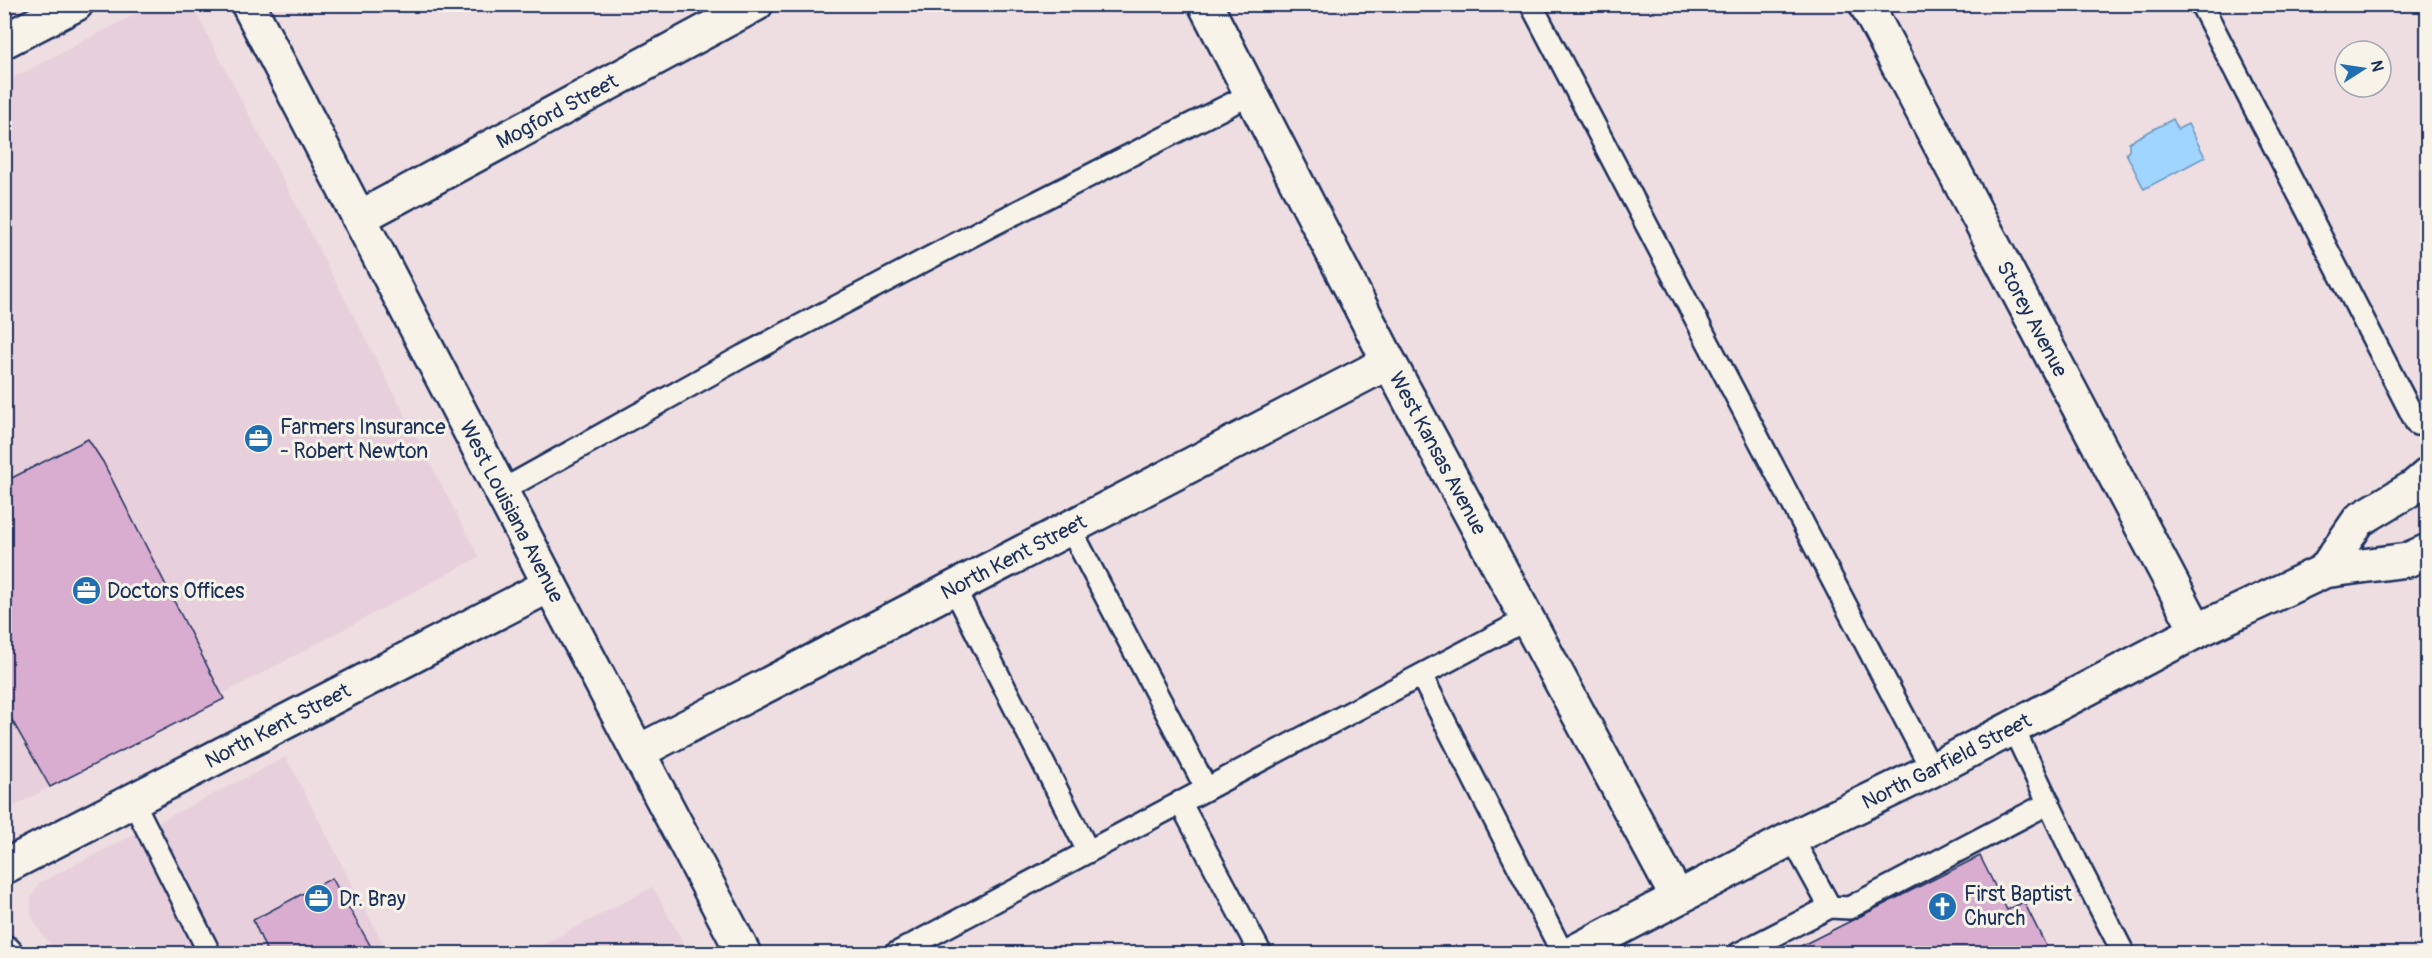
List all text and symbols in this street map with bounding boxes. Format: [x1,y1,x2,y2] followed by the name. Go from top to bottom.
[2333,39,2393,99] north arrow
[2366,59,2388,74] text: N
[492,68,623,155] street label: Mogford Street
[1990,256,2074,382] street label: Storey Avenue
[1383,367,1493,540] street label: West Kansas Avenue
[280,414,446,465] place label: Farmers Insurance - Robert Newton
[453,416,570,608] street label: West Louisiana Avenue
[243,423,275,455] office icon: Farmers Insurance - Robert Newton
[936,508,1091,606] street label: North Kent Street
[70,575,102,607] office icon: Doctors Offices
[107,578,245,605] place label: Doctors Offices
[201,677,356,775] street label: North Kent Street
[1858,707,2037,816] street label: North Garfield Street
[1964,881,2072,932] place label: First Baptist Church
[302,883,334,915] office icon: Dr. Bray
[339,886,406,913] place label: Dr. Bray
[1927,890,1959,922] church icon: First Baptist Church

